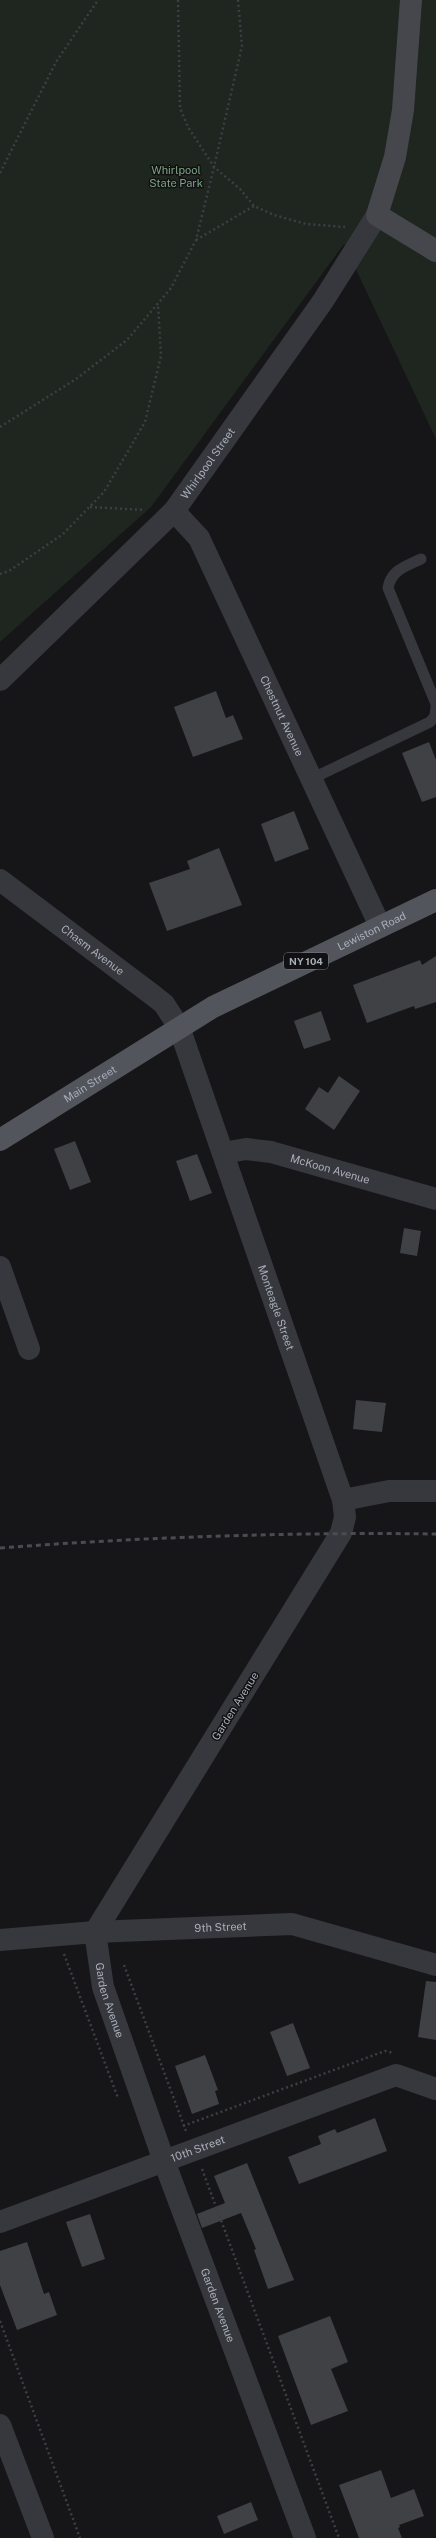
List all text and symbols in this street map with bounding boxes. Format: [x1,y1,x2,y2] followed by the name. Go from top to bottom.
[149,164,203,189] park label: Whirlpool State Park
[178,425,237,501] street label: Whirlpool Street
[258,674,306,758] street label: Chestnut Avenue
[335,909,408,952] street label: Lewiston Road
[59,922,126,977] street label: Chasm Avenue
[284,953,328,969] road number: NY 104
[61,1063,118,1105] street label: Main Street
[289,1152,371,1186] street label: McKoon Avenue
[256,1263,297,1352] street label: Monteagle Street
[209,1670,261,1742] street label: Garden Avenue
[194,1920,247,1934] street label: 9th Street
[94,1962,126,2039] street label: Garden Avenue
[169,2133,226,2164] street label: 10th Street
[199,2267,237,2344] street label: Garden Avenue

